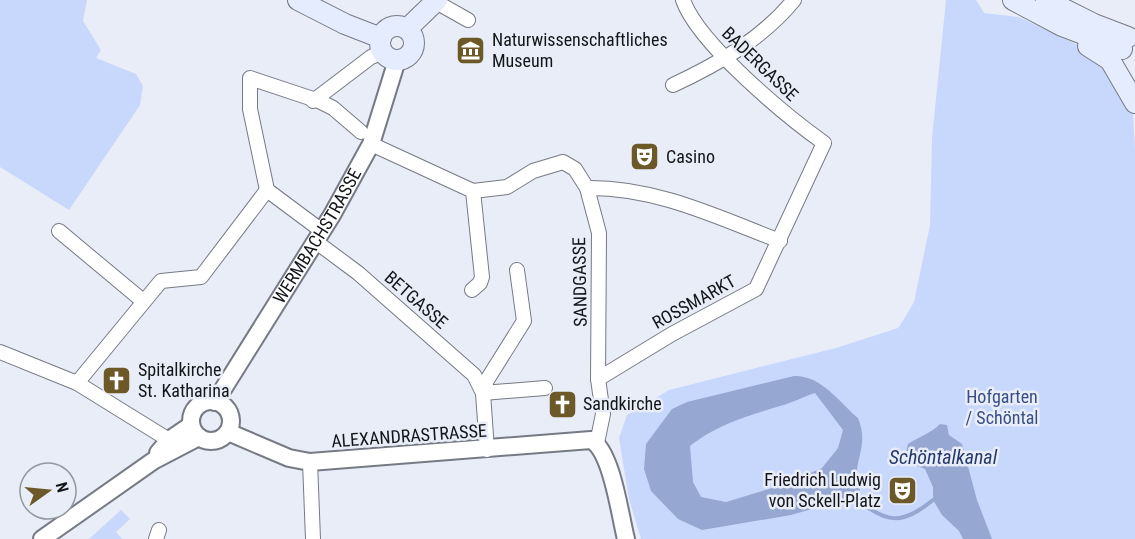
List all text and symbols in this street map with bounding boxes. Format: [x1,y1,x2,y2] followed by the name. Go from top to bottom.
[718,22,803,105] street label: BADERGASSE
[492,29,668,71] place label: Naturwissenschaftliches Museum
[455,34,487,66] museum icon: Naturwissenschaftliches Museum
[629,141,661,173] theatre icon: Casino
[666,146,715,167] place label: Casino
[268,165,365,307] street label: WERMBACHSTRASSE
[568,237,591,327] street label: SANDGASSE
[380,267,452,333] street label: BETGASSE
[648,270,739,333] street label: ROSSMARKT
[138,359,230,401] place label: Spitalkirche St. Katharina
[101,364,133,396] church icon: Spitalkirche St. Katharina
[966,386,1038,428] park label: Hofgarten / Schöntal
[546,388,578,420] church icon: Sandkirche
[583,393,662,414] place label: Sandkirche
[331,420,487,451] street label: ALEXANDRASTRASSE
[889,445,998,469] water label: Schöntalkanal
[18,461,78,521] north arrow
[764,469,881,511] place label: Friedrich Ludwig von Sckell-Platz
[886,474,918,506] theatre icon: Friedrich Ludwig von Sckell-Platz
[52,480,72,494] text: N

